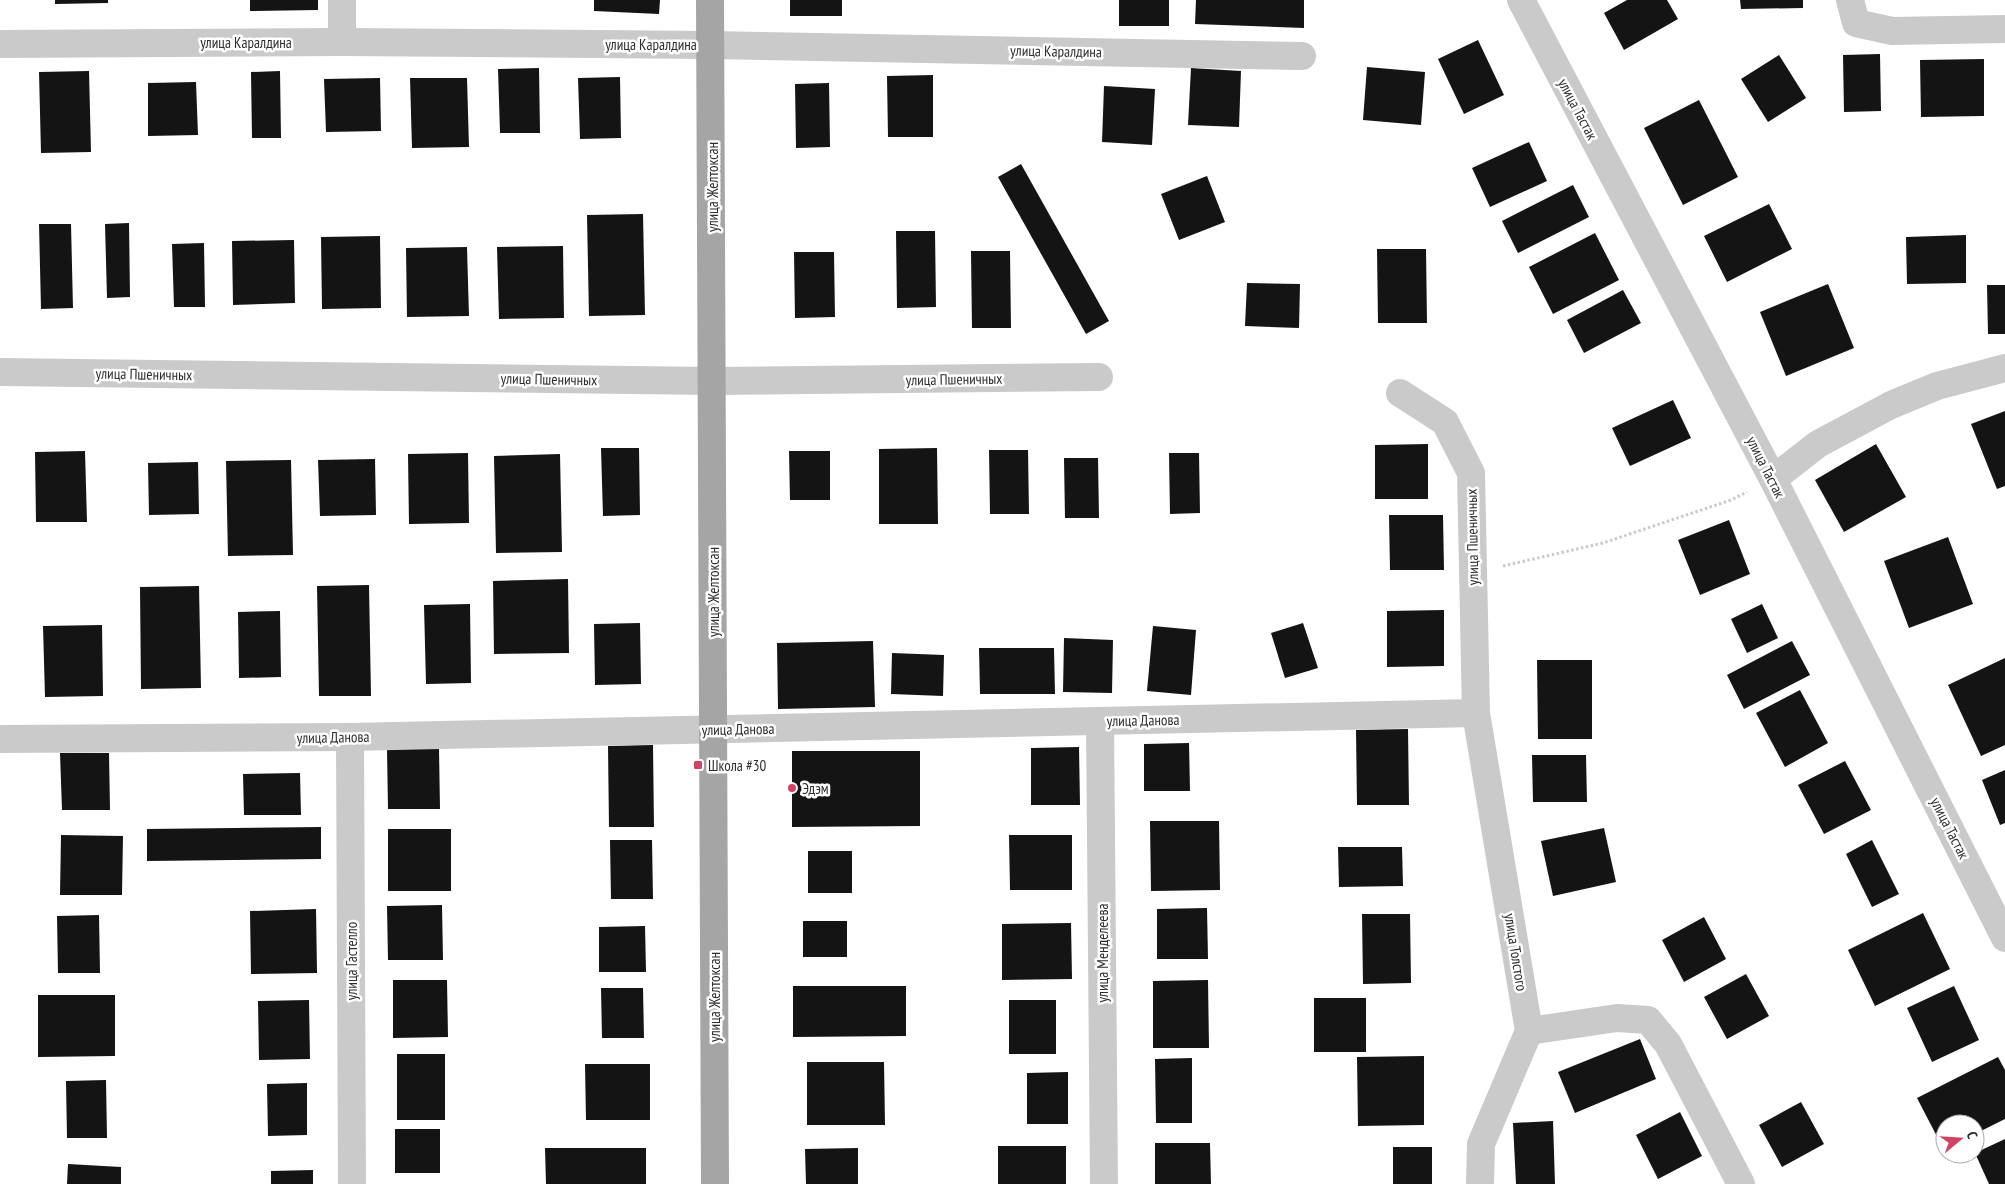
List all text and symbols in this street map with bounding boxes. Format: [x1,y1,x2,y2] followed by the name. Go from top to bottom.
[200,33,292,52] street label: улица Каралдина
[605,35,697,54] street label: улица Каралдина
[1010,41,1102,61] street label: улица Каралдина
[1554,75,1602,143] street label: улица Тастак
[703,142,722,232] street label: улица Желтоксан
[95,364,193,384] street label: улица Пшеничных
[500,369,598,389] street label: улица Пшеничных
[905,369,1003,389] street label: улица Пшеничных
[1742,433,1790,501] street label: улица Тастак
[1462,488,1482,586] street label: улица Пшеничных
[704,547,723,637] street label: улица Желтоксан
[1106,710,1180,730] street label: улица Данова
[701,719,775,739] street label: улица Данова
[296,727,370,747] street label: улица Данова
[708,756,766,775] place label: Школа #30
[692,759,704,771] marker: Школа #30
[802,779,829,798] place label: Эдэм
[786,782,798,794] marker: Эдэм
[1926,794,1974,862] street label: улица Тастак
[1093,903,1112,1003] street label: улица Менделеева
[1500,912,1532,992] street label: улица Толстого
[342,922,361,1000] street label: улица Гастелло
[705,952,724,1042] street label: улица Желтоксан
[1935,1114,1985,1164] north arrow
[1963,1129,1982,1141] text: С

